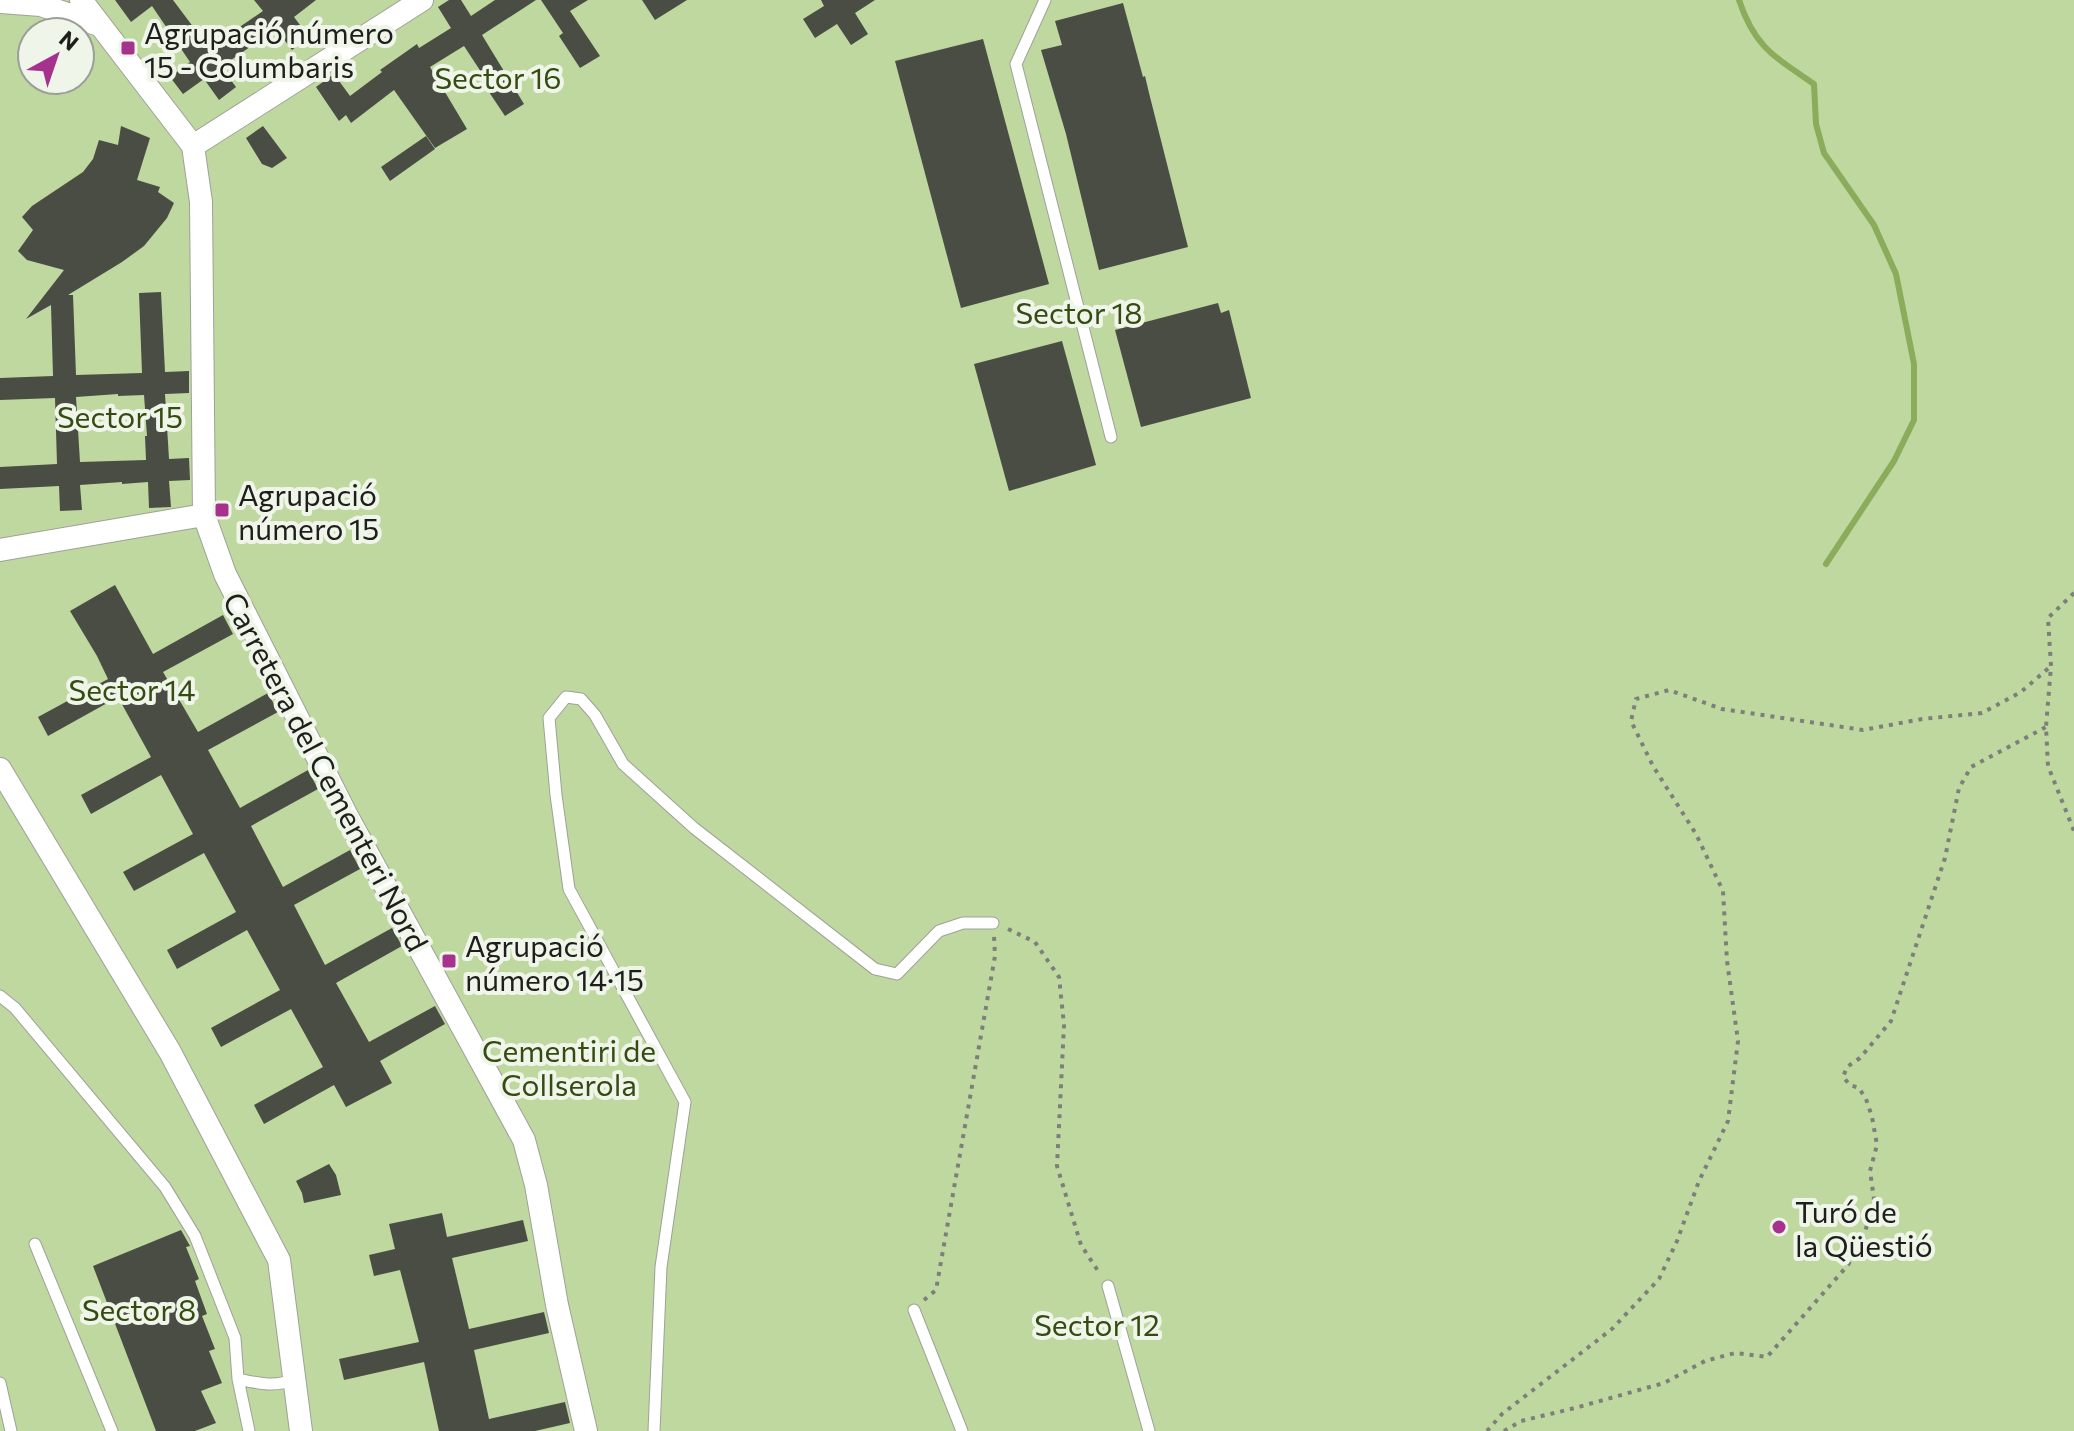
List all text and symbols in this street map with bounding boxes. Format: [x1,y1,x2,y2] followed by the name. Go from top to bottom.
[144,13,394,84] place label: Agrupació número 15 - Columbaris
[16,16,96,96] north arrow
[54,25,84,56] text: N
[119,39,137,57] marker: Agrupació número 15 - Columbaris
[434,58,562,95] park label: Sector 16
[1015,293,1143,330] park label: Sector 18
[57,397,183,434] park label: Sector 15
[238,475,379,546] place label: Agrupació número 15
[213,501,231,519] marker: Agrupació número 15
[217,585,437,957] street label: Carretera del Cementeri Nord
[69,670,195,707] park label: Sector 14
[465,926,644,997] place label: Agrupació número 14·15
[440,952,458,970] marker: Agrupació número 14·15
[482,1031,656,1102] park label: Cementiri de Collserola
[1795,1192,1933,1263] place label: Turó de la Qüestió
[1770,1218,1788,1236] marker: Turó de la Qüestió
[82,1290,196,1327] park label: Sector 8
[1034,1305,1160,1342] park label: Sector 12

